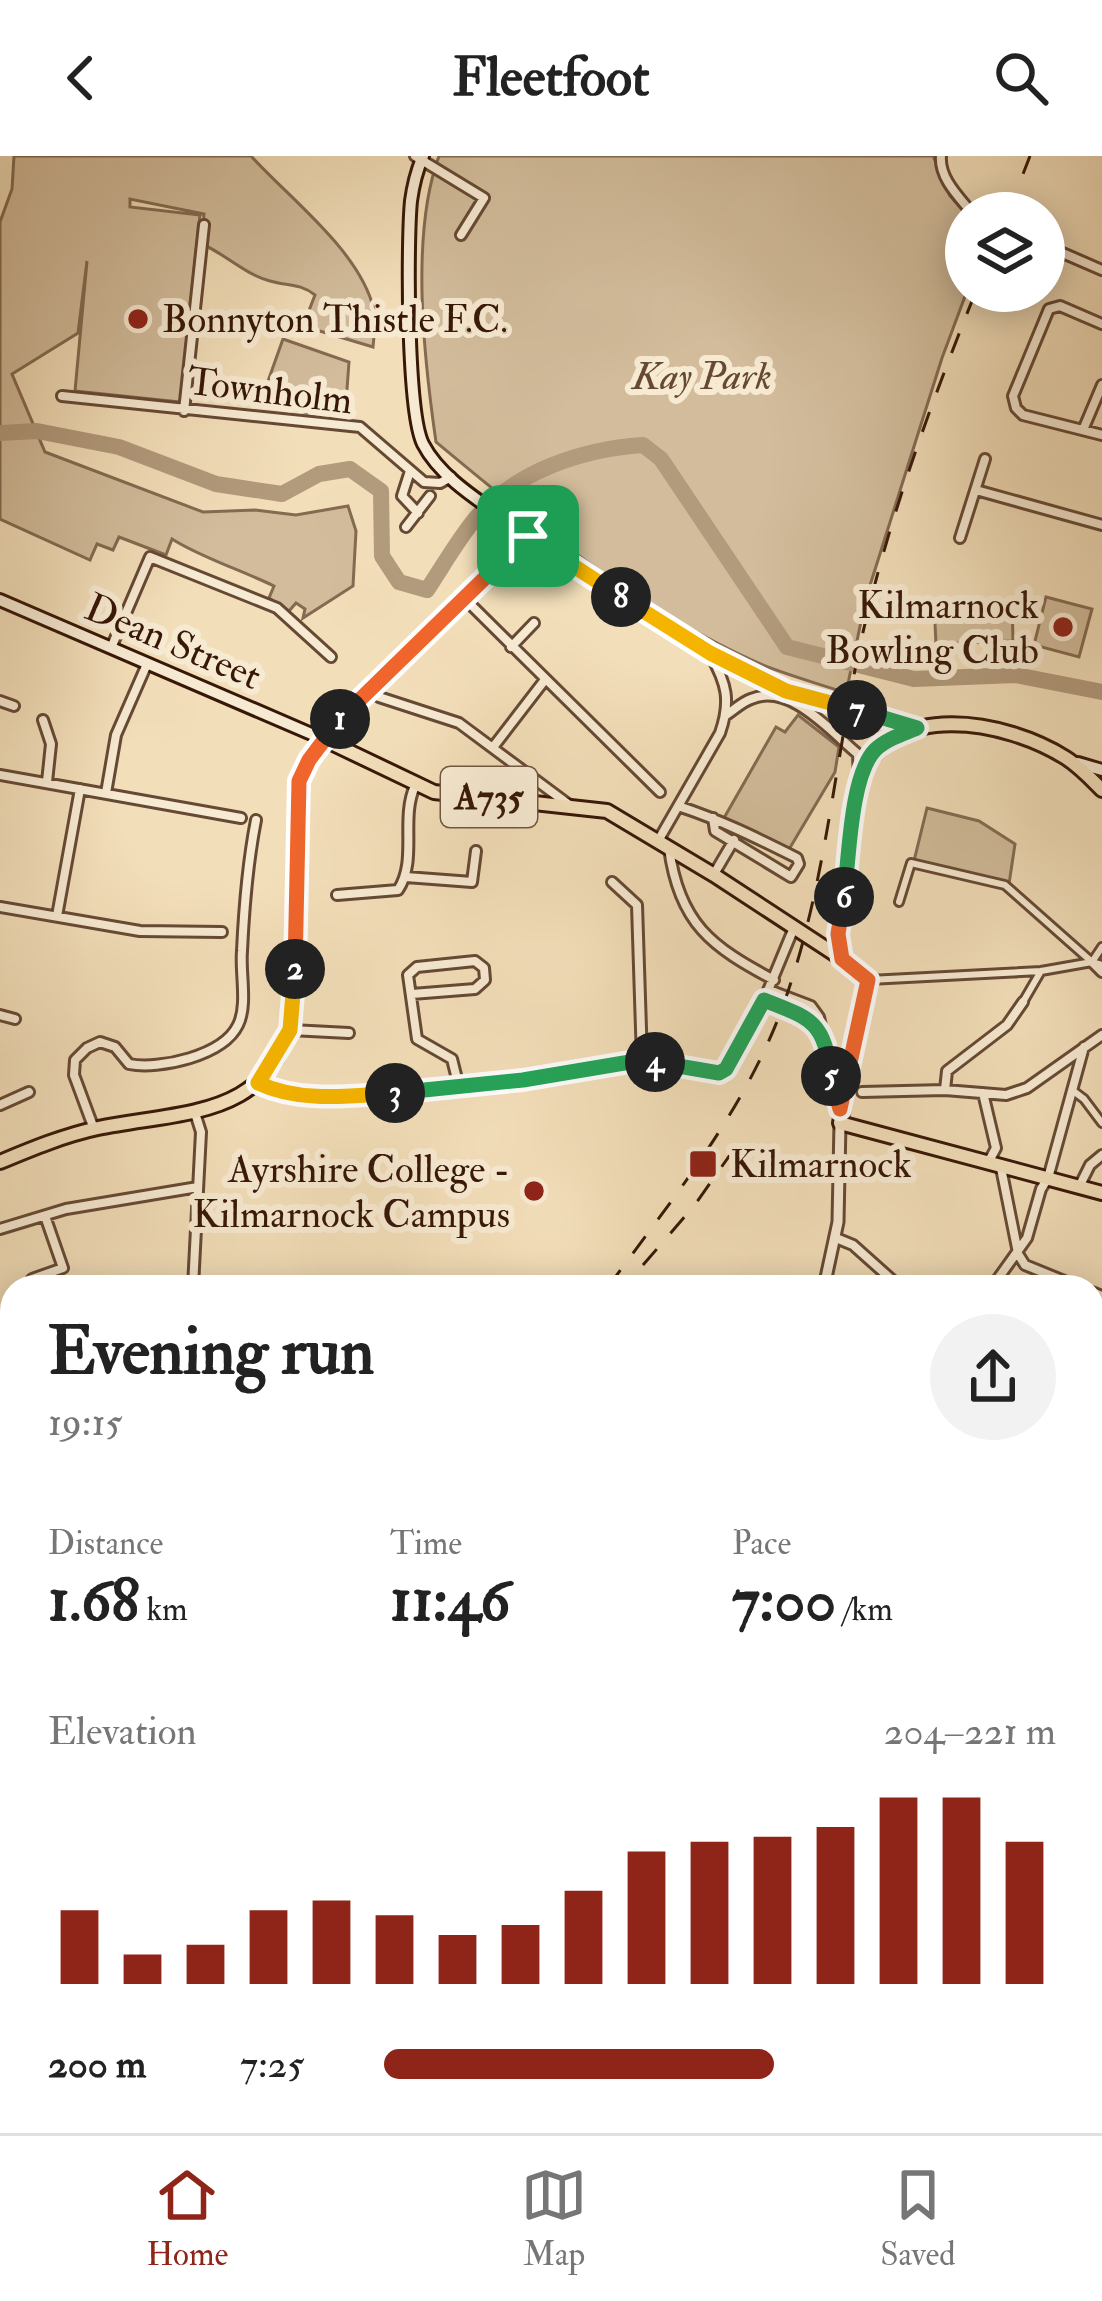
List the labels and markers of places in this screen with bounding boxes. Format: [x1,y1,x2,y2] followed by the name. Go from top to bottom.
[162,295,508,344] place label: Bonnyton Thistle F.C.
[125,306,151,332] marker: Bonnyton Thistle F.C.
[477,485,579,587] pin
[591,567,651,627] pin: 8
[826,581,1039,675] place label: Kilmarnock Bowling Club
[1050,614,1076,640] marker: Kilmarnock Bowling Club
[827,680,887,740] pin: 7
[310,689,370,749] pin: 1
[814,867,874,927] pin: 6
[265,939,325,999] pin: 2
[625,1032,685,1092] pin: 4
[801,1046,861,1106] pin: 5
[365,1063,425,1123] pin: 3
[730,1140,912,1189] place label: Kilmarnock
[192,1145,510,1239] place label: Ayrshire College - Kilmarnock Campus
[687,1148,719,1180] marker: Kilmarnock
[521,1178,547,1204] marker: Ayrshire College - Kilmarnock Campus

